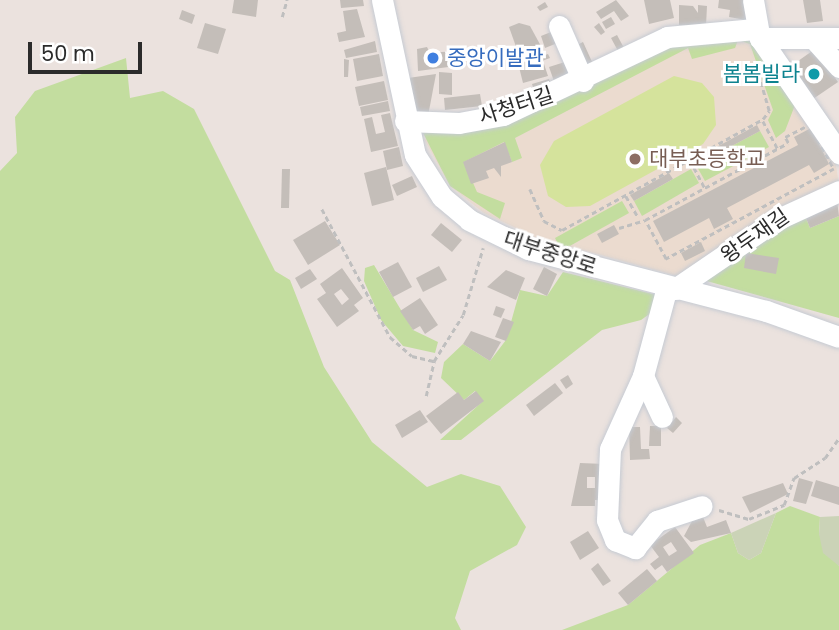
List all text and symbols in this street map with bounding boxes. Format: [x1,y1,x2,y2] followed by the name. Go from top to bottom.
[32,28,145,72] scale bar
[41,39,95,68] text: 50 m
[447,45,544,71] place label: 중앙이발관
[425,50,441,66] marker: 중앙이발관
[723,61,800,87] place label: 봄봄빌라
[806,66,822,82] marker: 봄봄빌라
[475,82,557,130] street label: 사청터길
[649,146,765,172] place label: 대부초등학교
[627,151,643,167] marker: 대부초등학교
[716,204,794,268] street label: 왕두재길
[500,226,600,280] street label: 대부중앙로

